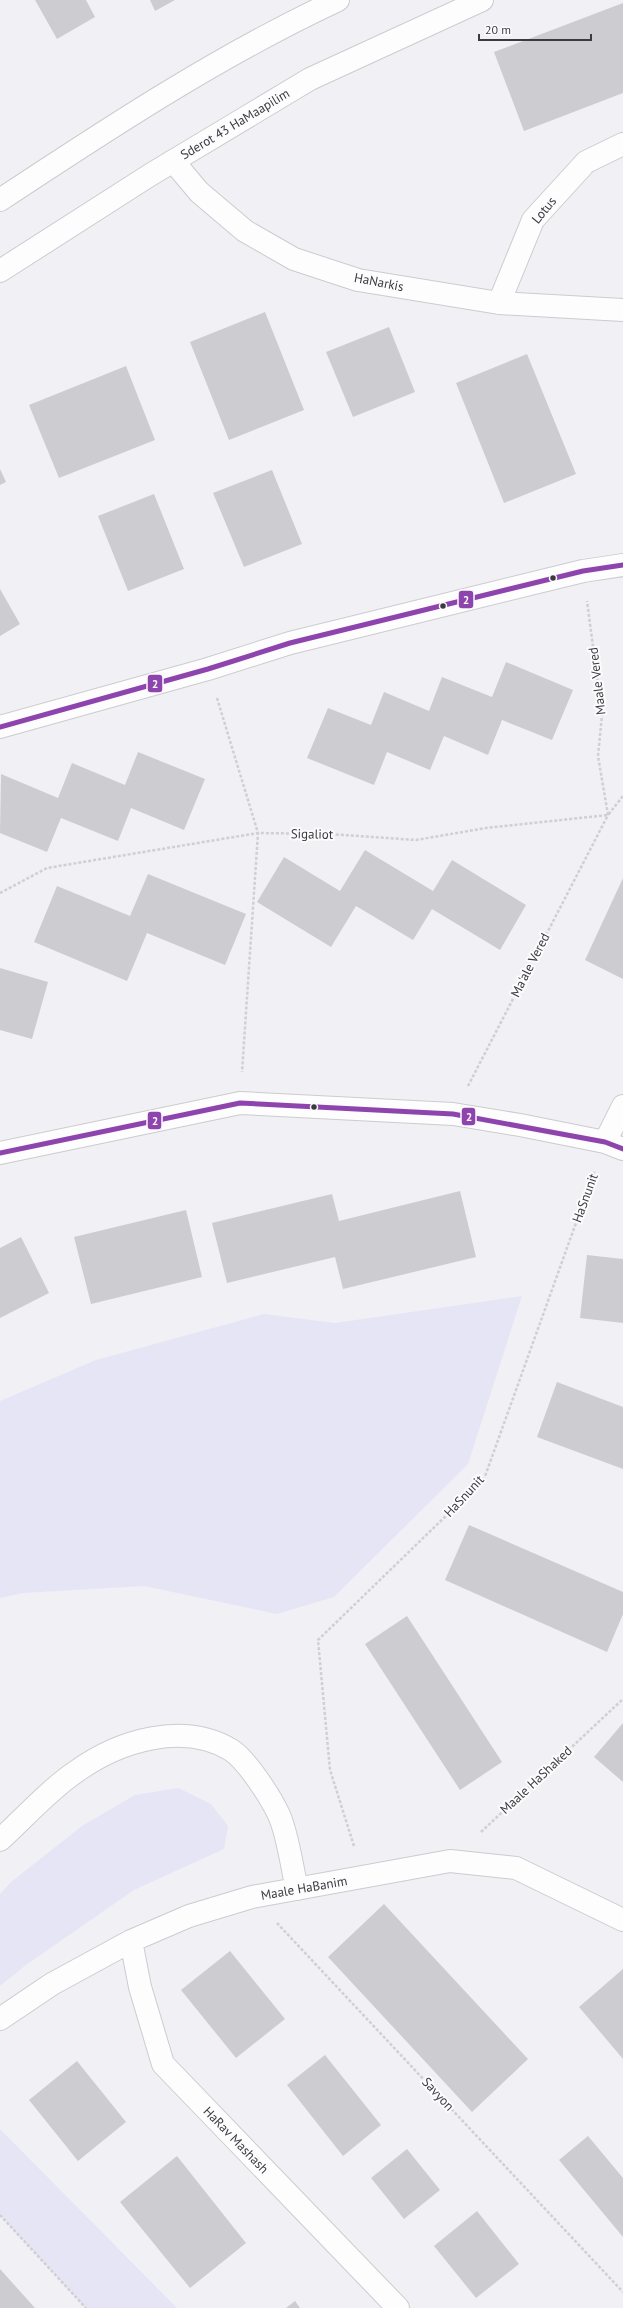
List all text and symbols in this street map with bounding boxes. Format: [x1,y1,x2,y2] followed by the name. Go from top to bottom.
[479,16,591,42] scale bar
[485,22,511,37] text: 20 m
[177,85,293,163] street label: Sderot 43 HaMaapilim
[528,193,560,227] street label: Lotus
[353,269,405,295] street label: HaNarkis
[548,573,558,583] unlabelled marker
[458,590,474,609] line badge: 2
[463,593,469,607] text: 2
[438,601,448,611] unlabelled marker
[584,646,610,716] street label: Maale Vered
[147,674,163,693] line badge: 2
[152,677,158,691] text: 2
[291,825,334,843] street label: Sigaliot
[507,930,553,1000] street label: Ma'ale Vered
[309,1102,319,1112] unlabelled marker
[461,1107,476,1126] line badge: 2
[466,1110,472,1124] text: 2
[147,1111,162,1130] line badge: 2
[152,1114,158,1128] text: 2
[568,1170,602,1225] street label: HaSnunit
[440,1471,488,1521] street label: HaSnunit
[496,1742,576,1818] street label: Maale HaShaked
[259,1872,349,1904] street label: Maale HaBanim
[418,2074,458,2114] street label: Savyon
[200,2103,272,2177] street label: HaRav Mashash

